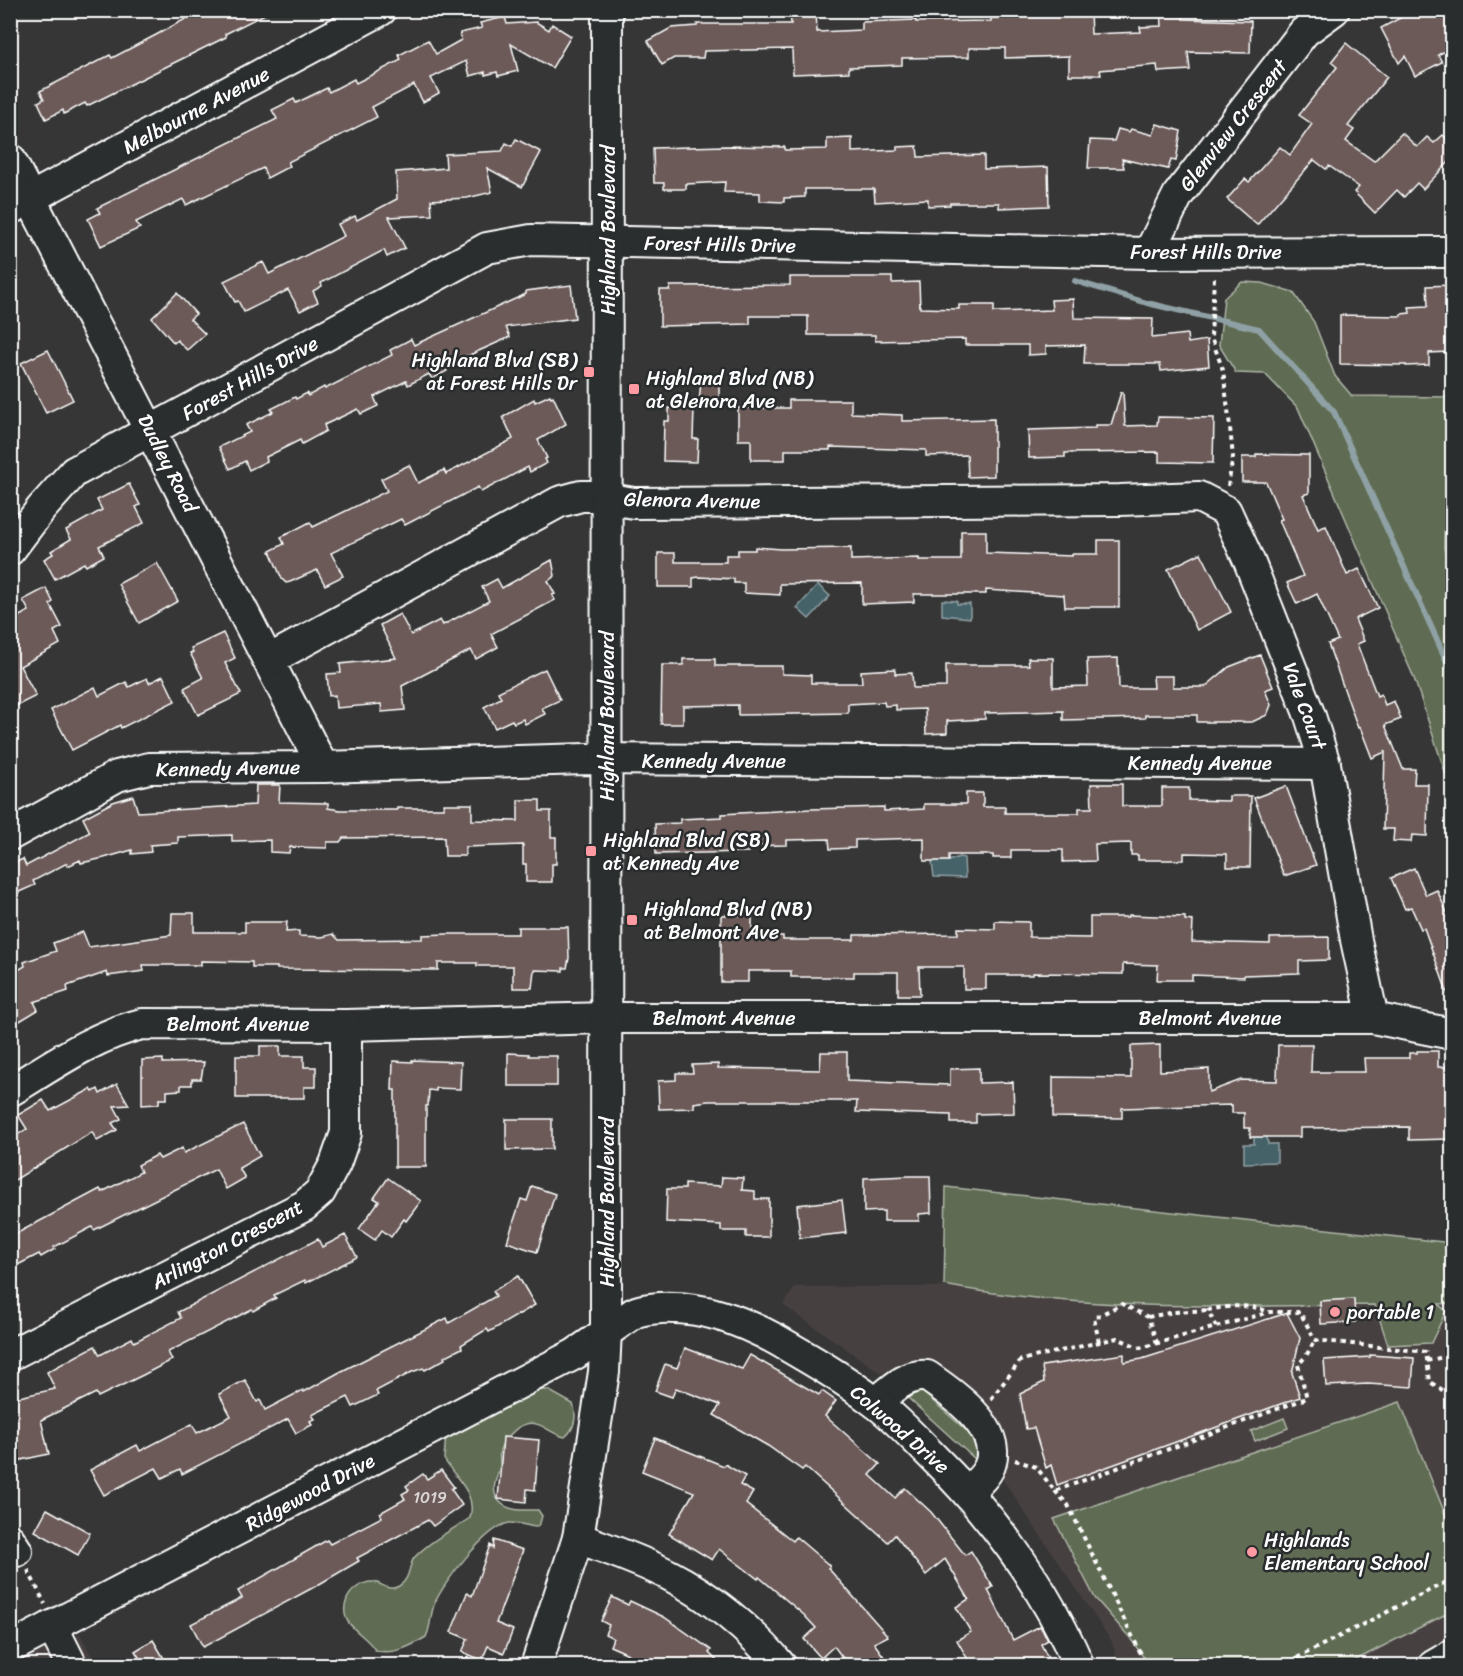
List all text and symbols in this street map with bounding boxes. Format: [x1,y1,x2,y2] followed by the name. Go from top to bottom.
[1170,50,1297,200] street label: Glenview Crescent
[116,57,276,164] street label: Melbourne Avenue
[591,144,626,315] street label: Highland Boulevard
[644,226,796,263] street label: Forest Hills Drive
[1130,235,1282,270] street label: Forest Hills Drive
[175,326,325,431] street label: Forest Hills Drive
[412,343,579,401] place label: Highland Blvd (SB) at Forest Hills Dr
[646,361,814,419] place label: Highland Blvd (NB) at Glenora Ave
[582,365,596,379] marker: Highland Blvd (SB) at Forest Hills Dr
[627,382,641,396] marker: Highland Blvd (NB) at Glenora Ave
[128,407,208,520] street label: Dudley Road
[623,482,761,519] street label: Glenora Avenue
[590,630,625,801] street label: Highland Boulevard
[1273,657,1337,756] street label: Vale Court
[642,744,786,779] street label: Kennedy Avenue
[1128,746,1272,781] street label: Kennedy Avenue
[156,750,300,787] street label: Kennedy Avenue
[603,823,769,881] place label: Highland Blvd (SB) at Kennedy Ave
[584,844,598,858] marker: Highland Blvd (SB) at Kennedy Ave
[644,892,812,950] place label: Highland Blvd (NB) at Belmont Ave
[625,913,639,927] marker: Highland Blvd (NB) at Belmont Ave
[653,1001,795,1036] street label: Belmont Avenue
[1139,1001,1281,1036] street label: Belmont Avenue
[167,1007,309,1042] street label: Belmont Avenue
[590,1116,625,1287] street label: Highland Boulevard
[144,1189,310,1300] street label: Arlington Crescent
[1346,1295,1434,1330] place label: portable 1
[1328,1305,1342,1319] marker: portable 1
[842,1376,958,1483] street label: Colwood Drive
[239,1443,382,1541] street label: Ridgewood Drive
[413,1483,447,1512] house number: 1019
[1264,1523,1429,1581] place label: Highlands Elementary School
[1245,1545,1259,1559] marker: Highlands Elementary School

